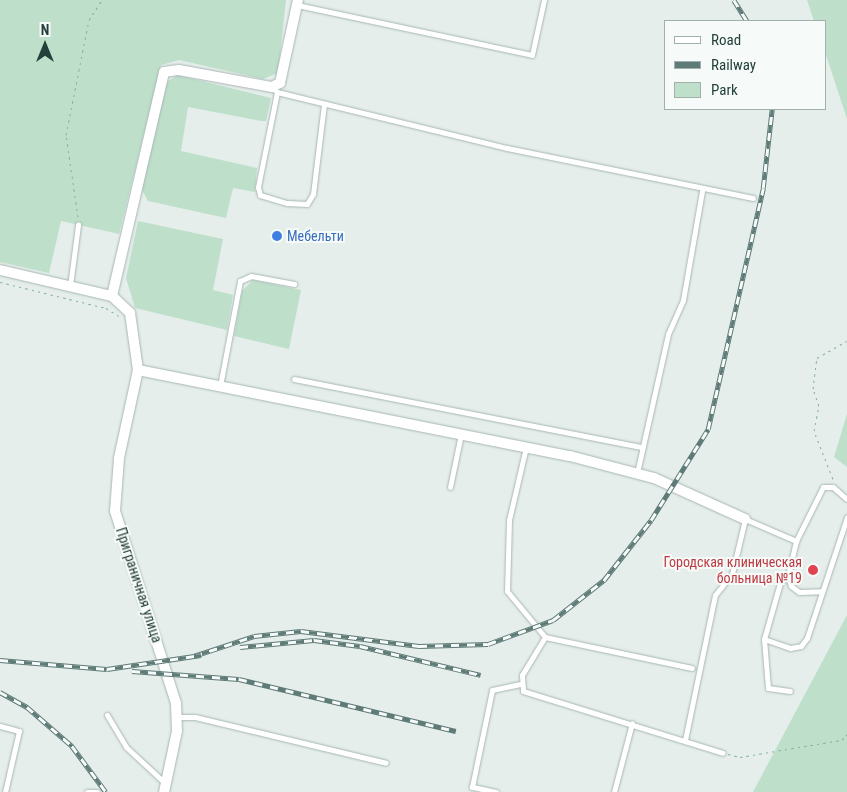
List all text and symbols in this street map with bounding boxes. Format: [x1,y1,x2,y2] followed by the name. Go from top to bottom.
[20,20,70,70] north arrow
[664,20,827,110] legend
[41,22,49,38] text: N
[711,31,741,49] text: Road
[711,56,756,74] text: Railway
[711,81,738,99] text: Park
[287,228,344,244] place label: Мебельти
[271,230,283,242] marker: Мебельти
[112,525,166,645] street label: Приграничная улица
[663,554,802,586] place label: Городская клиническая больница №19
[806,563,820,577] marker: Городская клиническая больница №19

